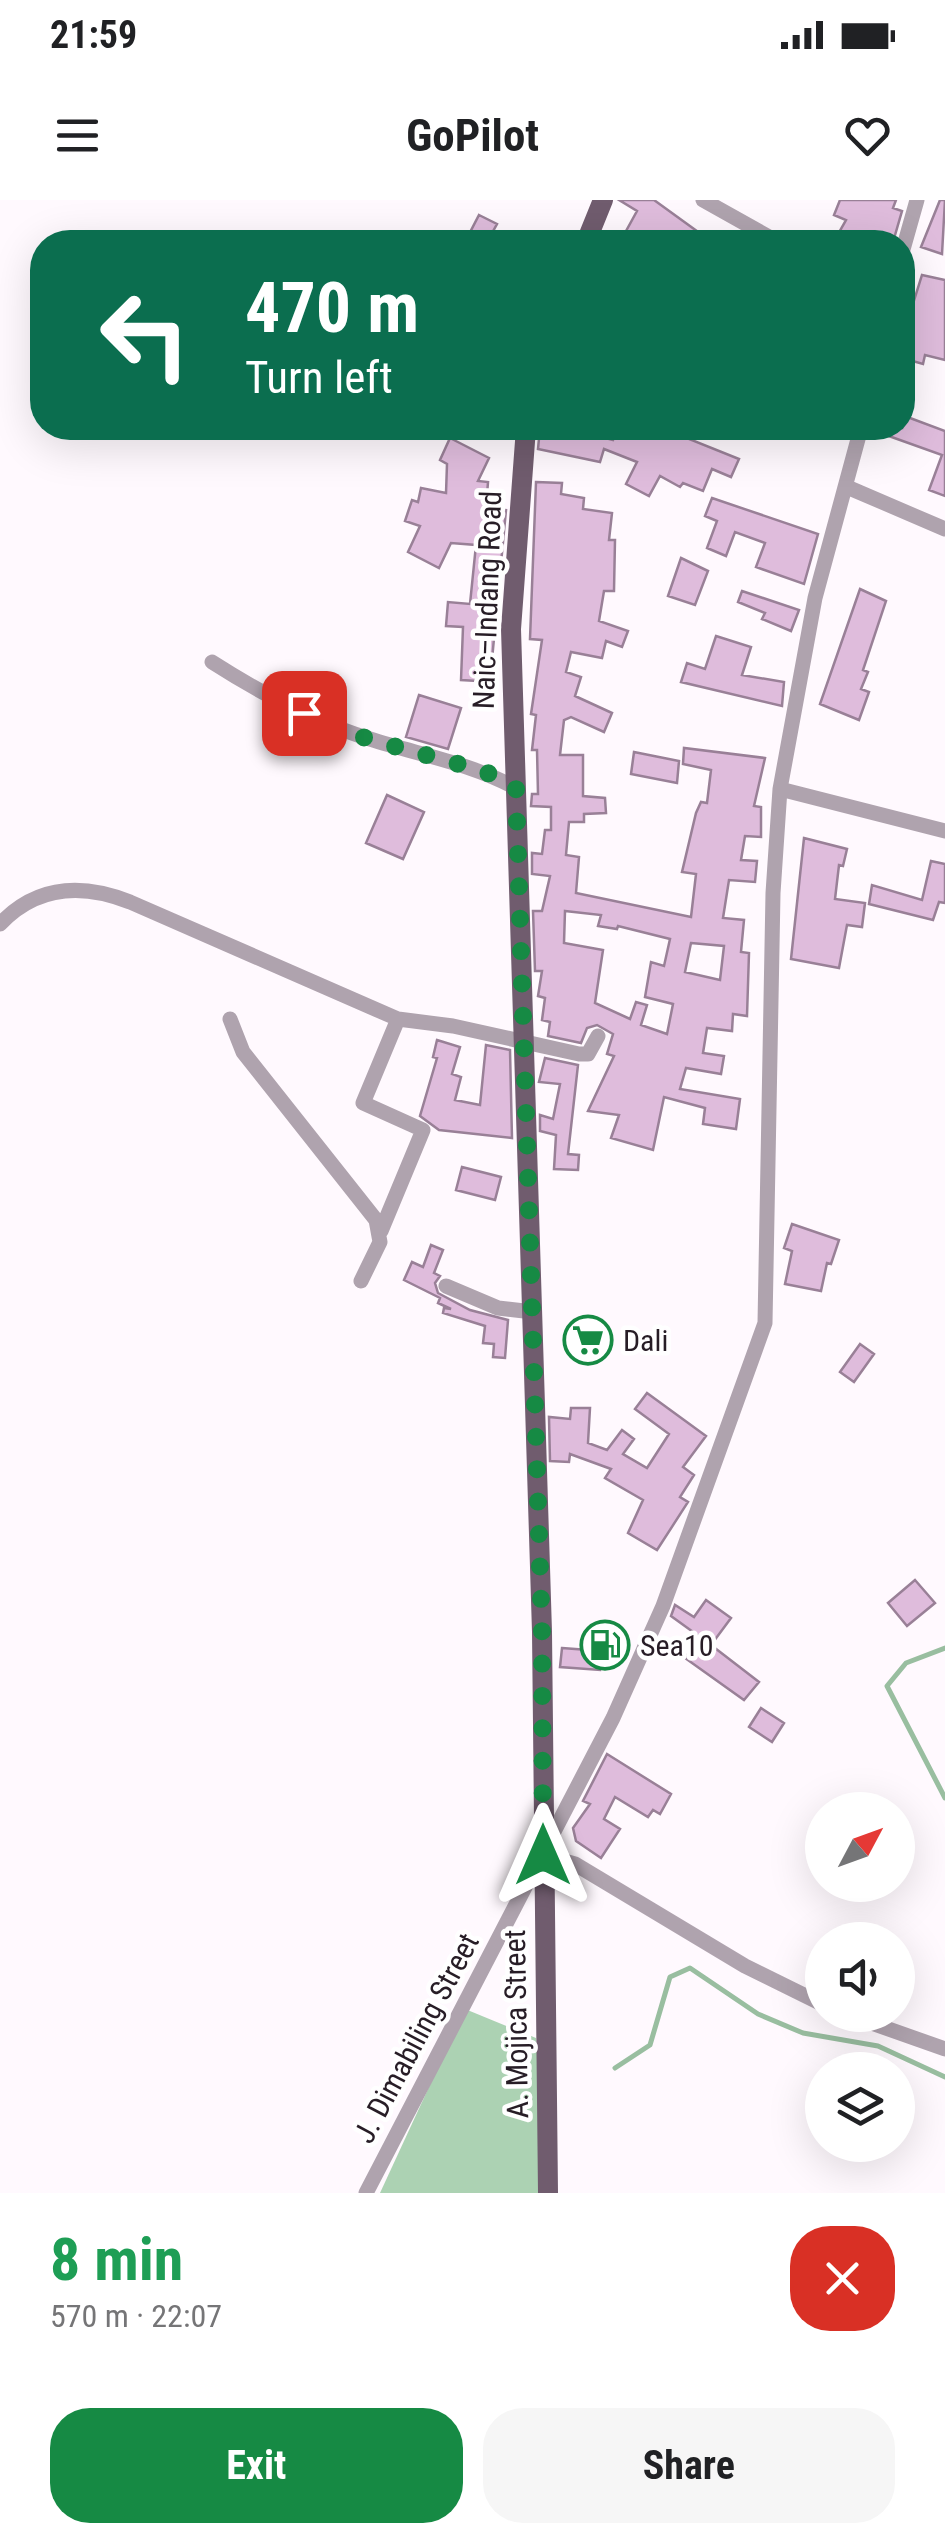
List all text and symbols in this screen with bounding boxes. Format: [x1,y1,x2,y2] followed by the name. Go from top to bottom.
[50,13,137,57] text: 21:59
[50,108,105,163] icon: menu
[840,108,895,163] icon: heart
[406,109,539,162] text: GoPilot
[245,267,419,349] text: 470 m
[80,270,210,400] icon: left
[245,351,393,404] text: Turn left
[466,490,508,710] street label: Naic–Indang Road
[262,671,347,756] pin
[277,686,332,741] icon: arrive
[562,1314,614,1366] supermarket icon: Dali
[623,1323,668,1358] place label: Dali
[579,1619,631,1671] fuel station icon: Sea10
[640,1628,714,1663] place label: Sea10
[805,1792,915,1902] north arrow
[805,1792,915,2162] map controls
[491,1803,595,1907] position arrow
[805,1922,915,2032] button: sound
[346,1927,486,2149] street label: J. Dimabiling Street
[497,1929,535,2119] street label: A. Mojica Street
[805,2052,915,2162] button: layers
[50,2224,183,2295] text: 8 min
[790,2226,895,2331] button: close
[50,2297,222,2335] text: 570 m · 22:07
[50,2408,463,2523] button: Exit
[483,2408,895,2523] button: Share

